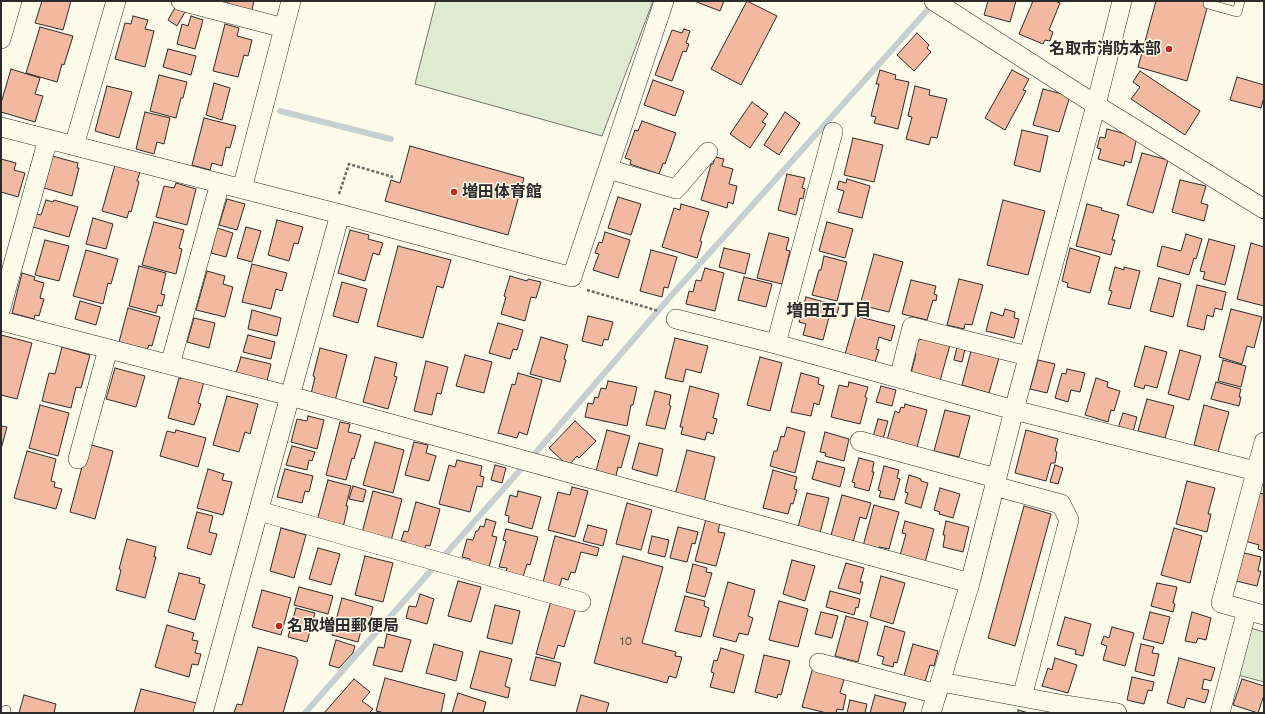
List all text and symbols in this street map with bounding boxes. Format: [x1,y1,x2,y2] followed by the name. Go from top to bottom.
[1049,39,1161,59] place label: 名取市消防本部
[1164,44,1174,54] marker: 名取市消防本部
[462,182,542,202] place label: 増田体育館
[449,187,459,197] marker: 増田体育館
[787,301,871,321] district label: 増田五丁目
[287,616,399,636] place label: 名取増田郵便局
[274,621,284,631] marker: 名取増田郵便局
[620,633,632,649] house number: 10

